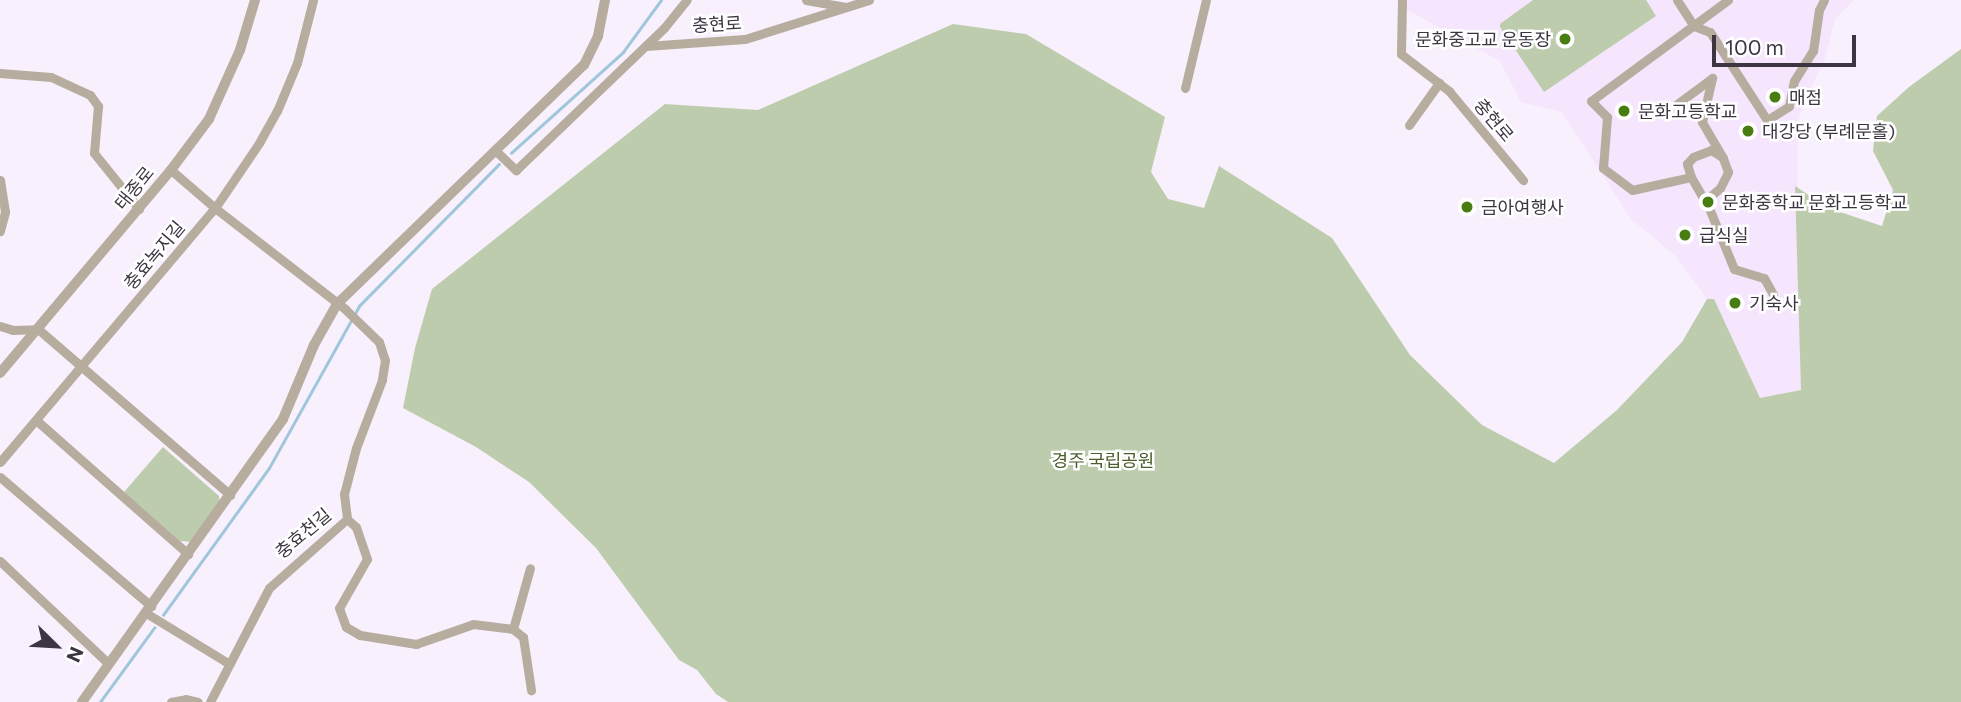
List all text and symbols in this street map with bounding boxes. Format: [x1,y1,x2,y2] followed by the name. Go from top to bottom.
[692,12,742,36] street label: 충현로
[1716,21,1860,65] scale bar
[1415,28,1551,50] place label: 문화중고교 운동장
[1557,31,1573,47] marker: 문화중고교 운동장
[1725,34,1784,59] text: 100 m
[1789,86,1822,108] place label: 매점
[1767,89,1783,105] marker: 매점
[1470,94,1518,146] street label: 충현로
[1638,100,1737,122] place label: 문화고등학교
[1616,103,1632,119] marker: 문화고등학교
[1762,120,1895,142] place label: 대강당 (부례문홀)
[1740,123,1756,139] marker: 대강당 (부례문홀)
[110,162,158,214] street label: 태종로
[1722,191,1908,213] place label: 문화중학교 문화고등학교
[1700,194,1716,210] marker: 문화중학교 문화고등학교
[1481,196,1564,218] place label: 금아여행사
[1459,199,1475,215] marker: 금아여행사
[119,216,189,294] street label: 충효녹지길
[1699,224,1749,246] place label: 급식실
[1677,227,1693,243] marker: 급식실
[1749,292,1799,314] place label: 기숙사
[1727,295,1743,311] marker: 기숙사
[1052,449,1154,471] park label: 경주 국립공원
[271,503,335,563] street label: 충효천길
[21,611,91,681] north arrow
[62,644,89,666] text: N

